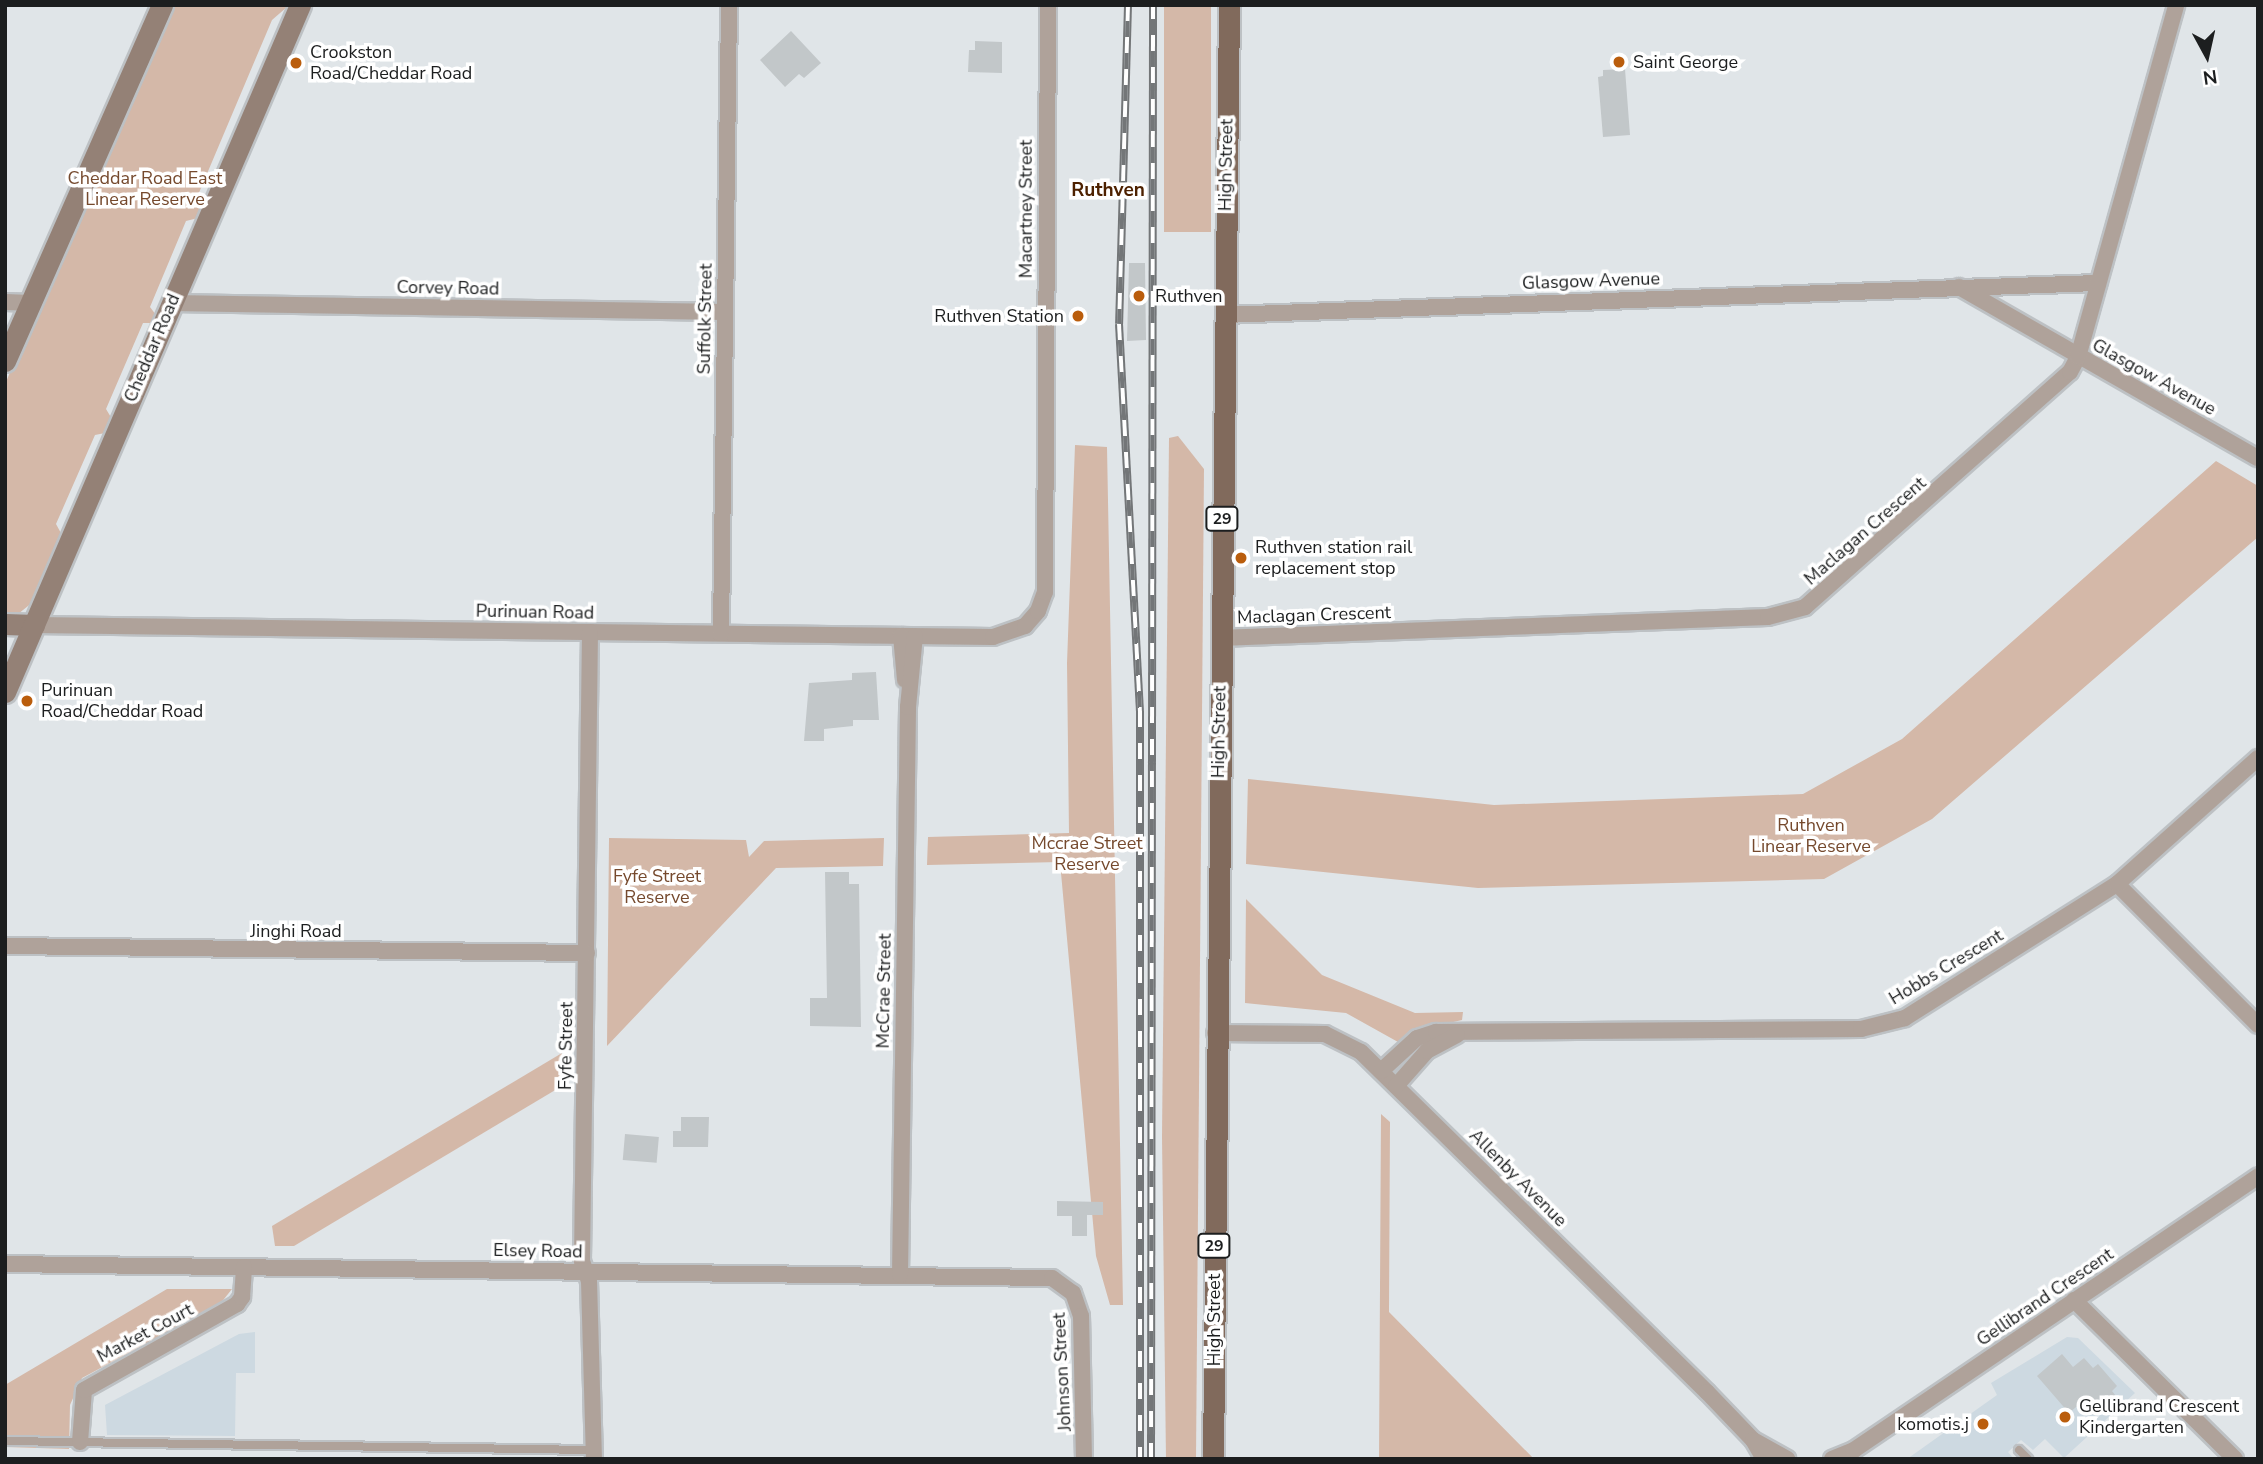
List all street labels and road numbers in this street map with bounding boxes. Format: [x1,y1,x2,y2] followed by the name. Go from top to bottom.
[1214,119,1238,211] street label: High Street
[1015,140,1037,278] street label: Macartney Street
[693,263,717,375] street label: Suffolk Street
[1522,268,1660,294] street label: Glasgow Avenue
[396,276,500,300] street label: Corvey Road
[120,291,184,405] street label: Cheddar Road
[2088,334,2220,420] street label: Glasgow Avenue
[1800,472,1930,590] street label: Maclagan Crescent
[1204,506,1240,532] road number: 29
[476,600,594,624] street label: Purinuan Road
[1237,602,1391,628] street label: Maclagan Crescent
[1207,686,1231,778] street label: High Street
[250,920,342,942] street label: Jinghi Road
[1885,925,2007,1009] street label: Hobbs Crescent
[872,933,896,1049] street label: McCrae Street
[554,1002,578,1090] street label: Fyfe Street
[1465,1125,1571,1231] street label: Allenby Avenue
[1196,1234,1232,1258] road number: 29
[493,1239,583,1263] street label: Elsey Road
[1973,1243,2117,1351] street label: Gellibrand Crescent
[1203,1274,1225,1366] street label: High Street
[93,1299,197,1367] street label: Market Court
[1048,1312,1076,1432] street label: Johnson Street

